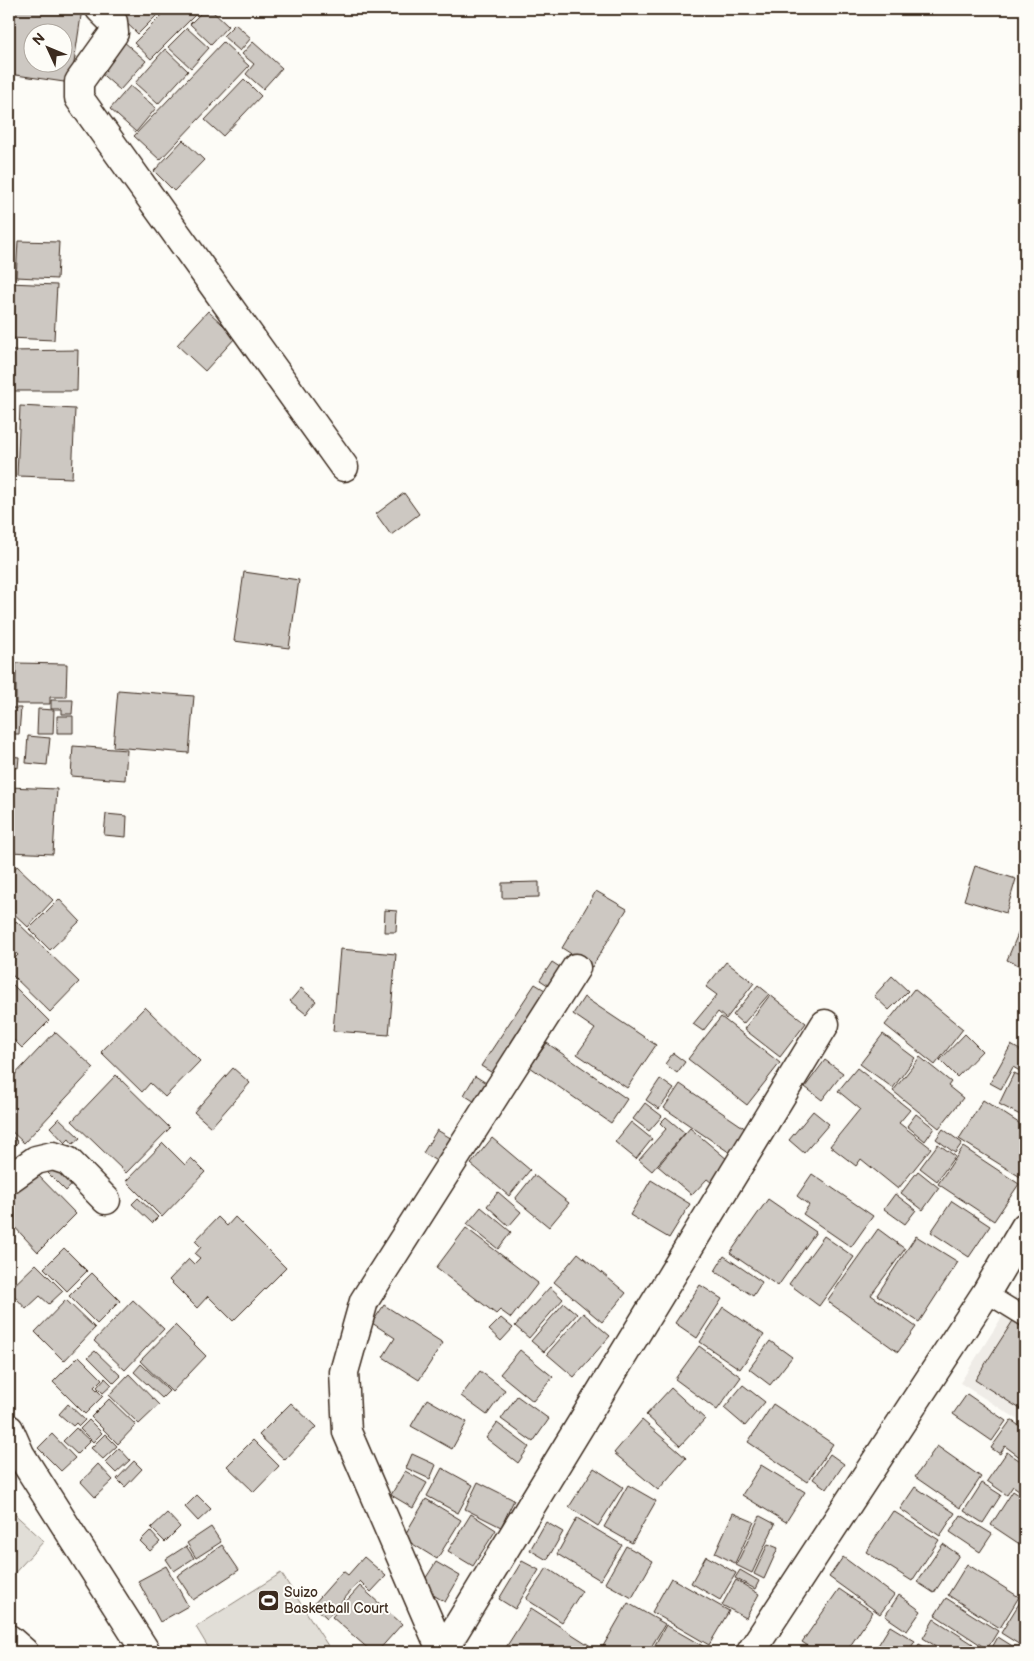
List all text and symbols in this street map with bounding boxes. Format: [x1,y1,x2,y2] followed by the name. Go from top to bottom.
[22,22,72,72] north arrow
[29,30,49,49] text: N
[284,1584,389,1617] place label: Suizo Basketball Court
[256,1588,280,1612] sports icon: Suizo Basketball Court

